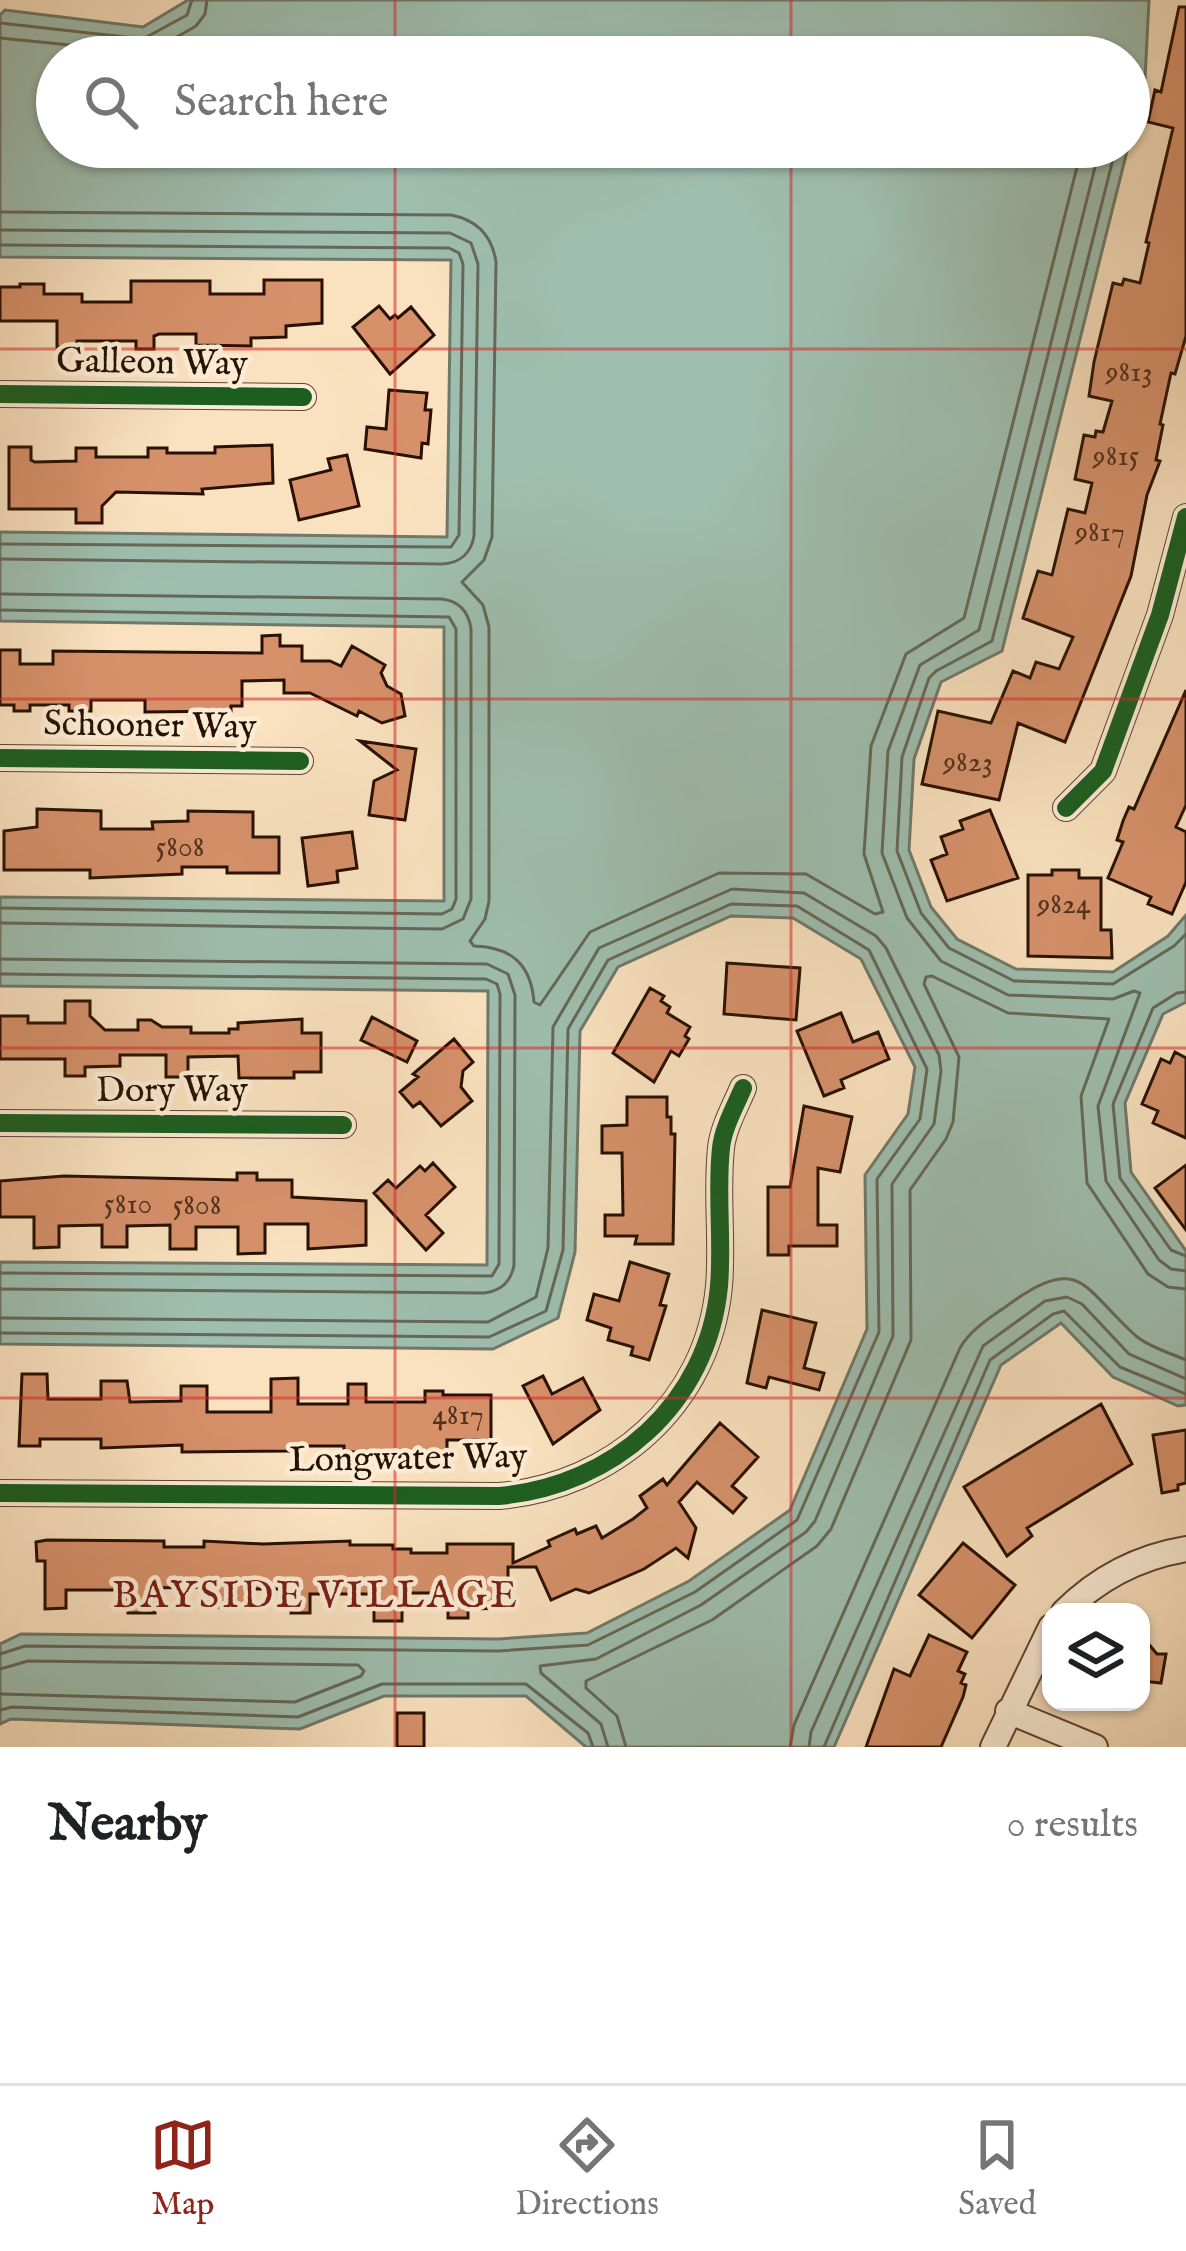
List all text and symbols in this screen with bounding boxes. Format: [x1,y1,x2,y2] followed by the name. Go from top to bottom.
[36,36,1150,168] search box
[78,69,144,135] icon: search
[174,74,388,131] text: Search here
[56,338,248,388] street label: Galleon Way
[1104,354,1153,392] house number: 9813
[1092,438,1140,476] house number: 9815
[1074,514,1125,552] house number: 9817
[43,701,257,751] street label: Schooner Way
[942,744,993,782] house number: 9823
[155,829,205,867] house number: 5808
[1036,886,1091,924] house number: 9824
[96,1068,248,1114] street label: Dory Way
[104,1186,152,1224] house number: 5810
[172,1187,222,1225] house number: 5808
[432,1397,484,1435] house number: 4817
[288,1434,528,1484] street label: Longwater Way
[112,1572,520,1621] district label: BAYSIDE VILLAGE
[1042,1603,1150,1711] map controls
[1042,1603,1150,1711] button: layers
[48,1793,207,1858] text: Nearby
[1006,1801,1138,1850] text: 0 results
[150,2112,216,2226] tab: Map
[515,2112,659,2226] tab: Directions
[958,2112,1036,2226] tab: Saved

